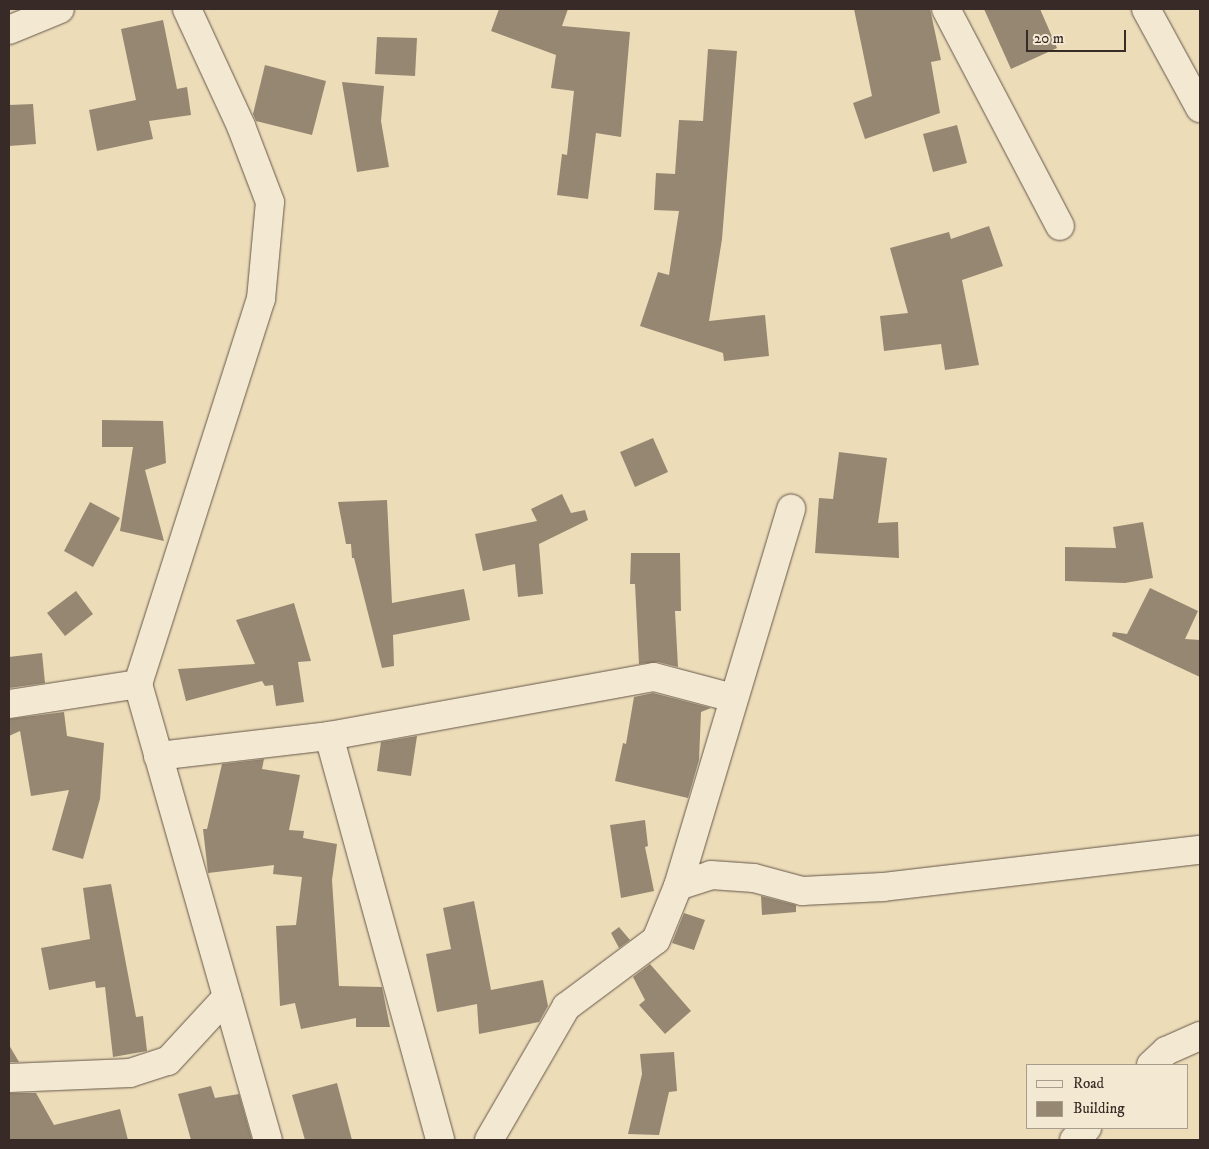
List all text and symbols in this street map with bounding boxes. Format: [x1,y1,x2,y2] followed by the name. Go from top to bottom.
[1029,20,1129,52] scale bar
[1034,29,1064,48] text: 20 m
[1026,1064,1189,1129] legend
[1073,1074,1104,1093] text: Road
[1073,1099,1125,1118] text: Building

